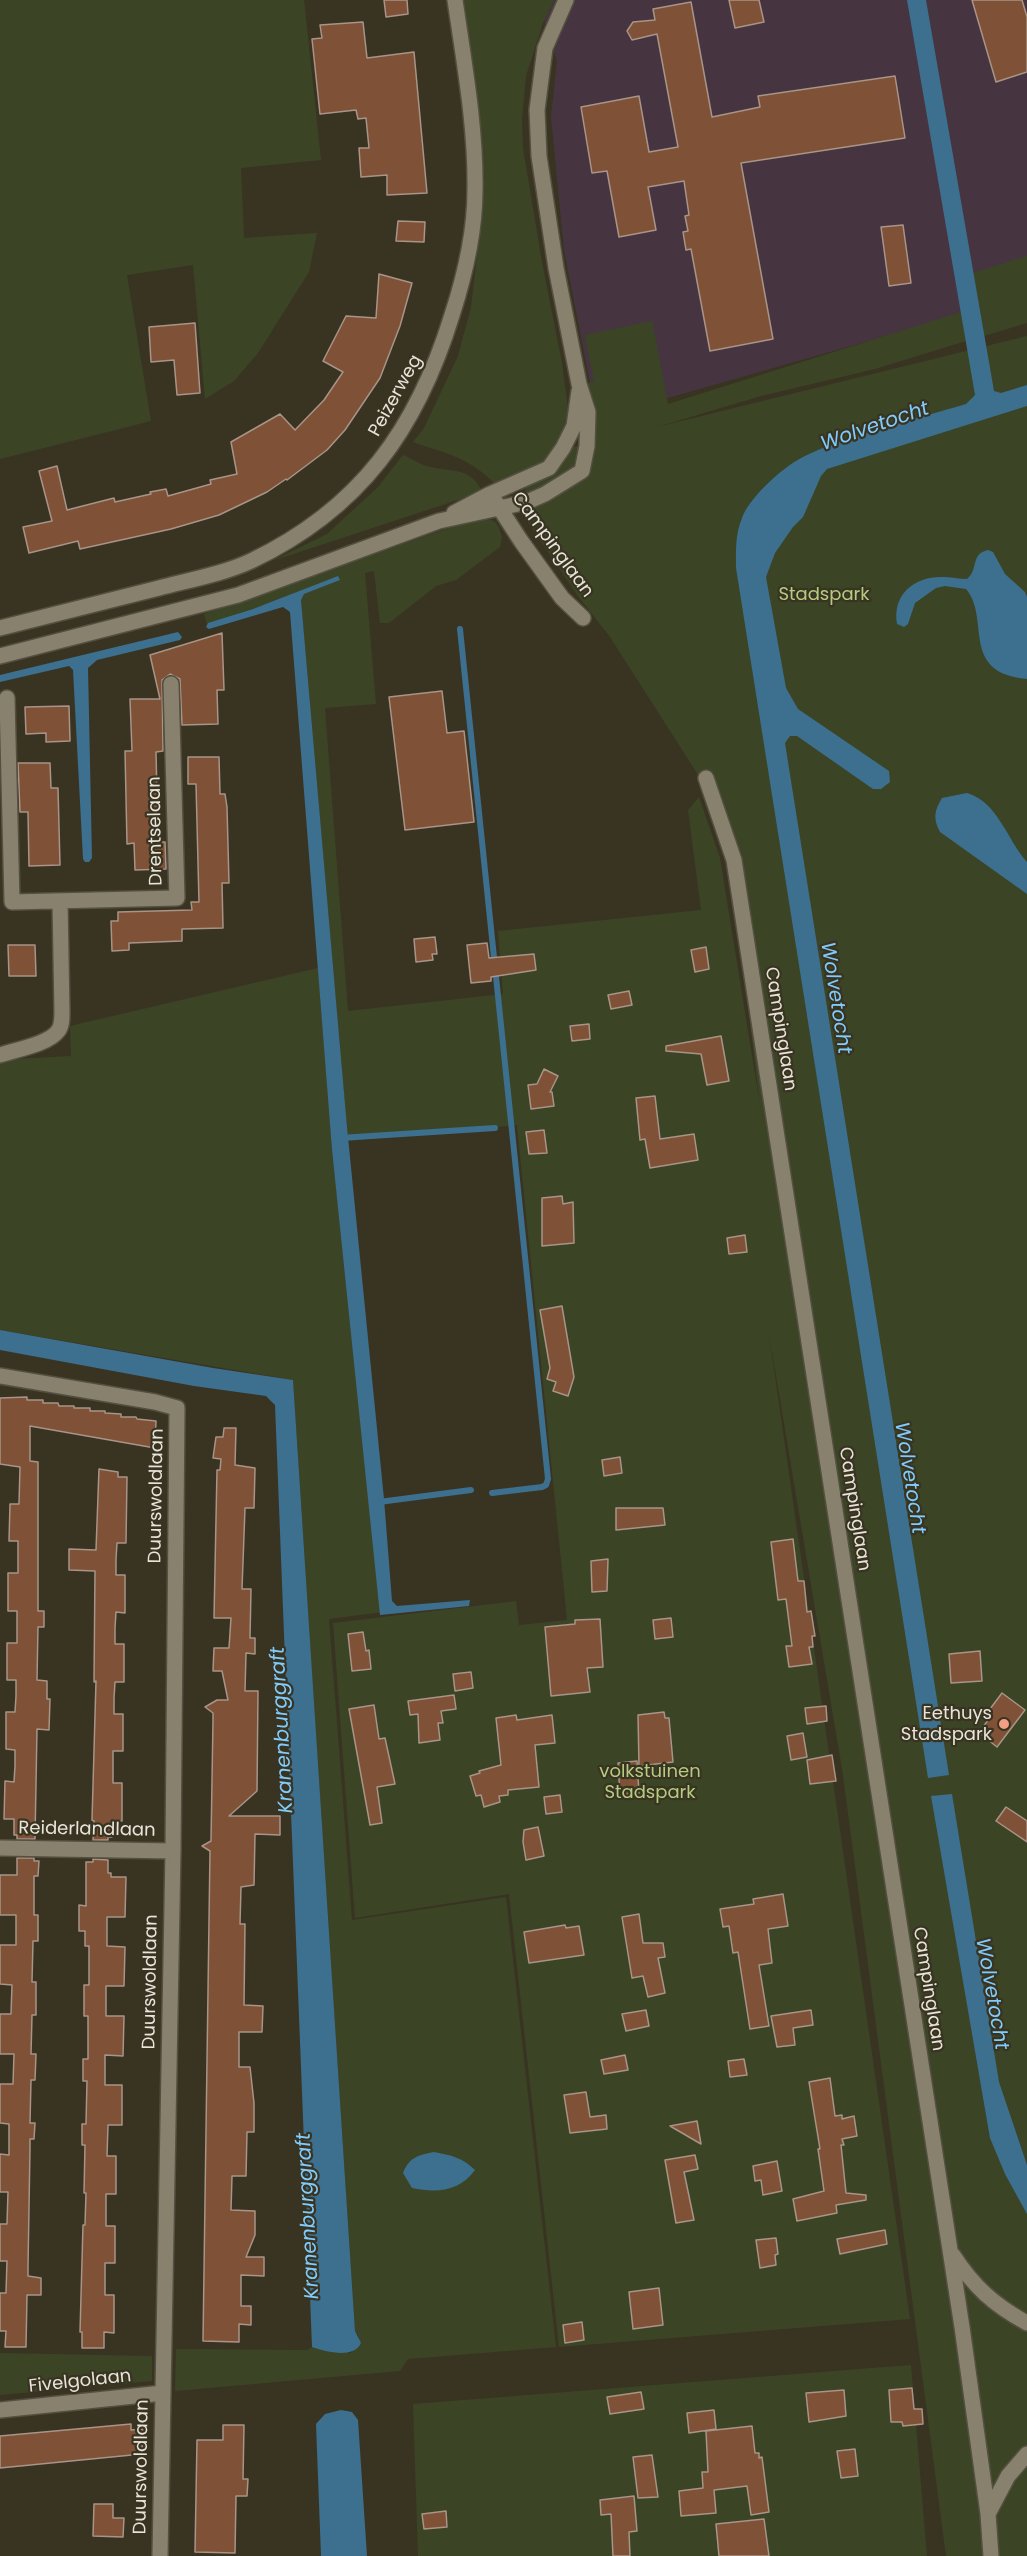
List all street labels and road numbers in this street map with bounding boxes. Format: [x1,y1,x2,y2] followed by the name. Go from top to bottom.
[365,351,427,441] street label: Peizerweg
[506,488,598,602] street label: Campinglaan
[144,776,168,886] street label: Drentselaan
[760,965,800,1093] street label: Campinglaan
[145,1428,169,1564] street label: Duurswoldlaan
[834,1445,874,1573] street label: Campinglaan
[18,1818,156,1842] street label: Reiderlandlaan
[139,1914,163,2050] street label: Duurswoldlaan
[908,1925,948,2053] street label: Campinglaan
[28,2366,132,2398] street label: Fivelgolaan
[130,2399,154,2535] street label: Duurswoldlaan

